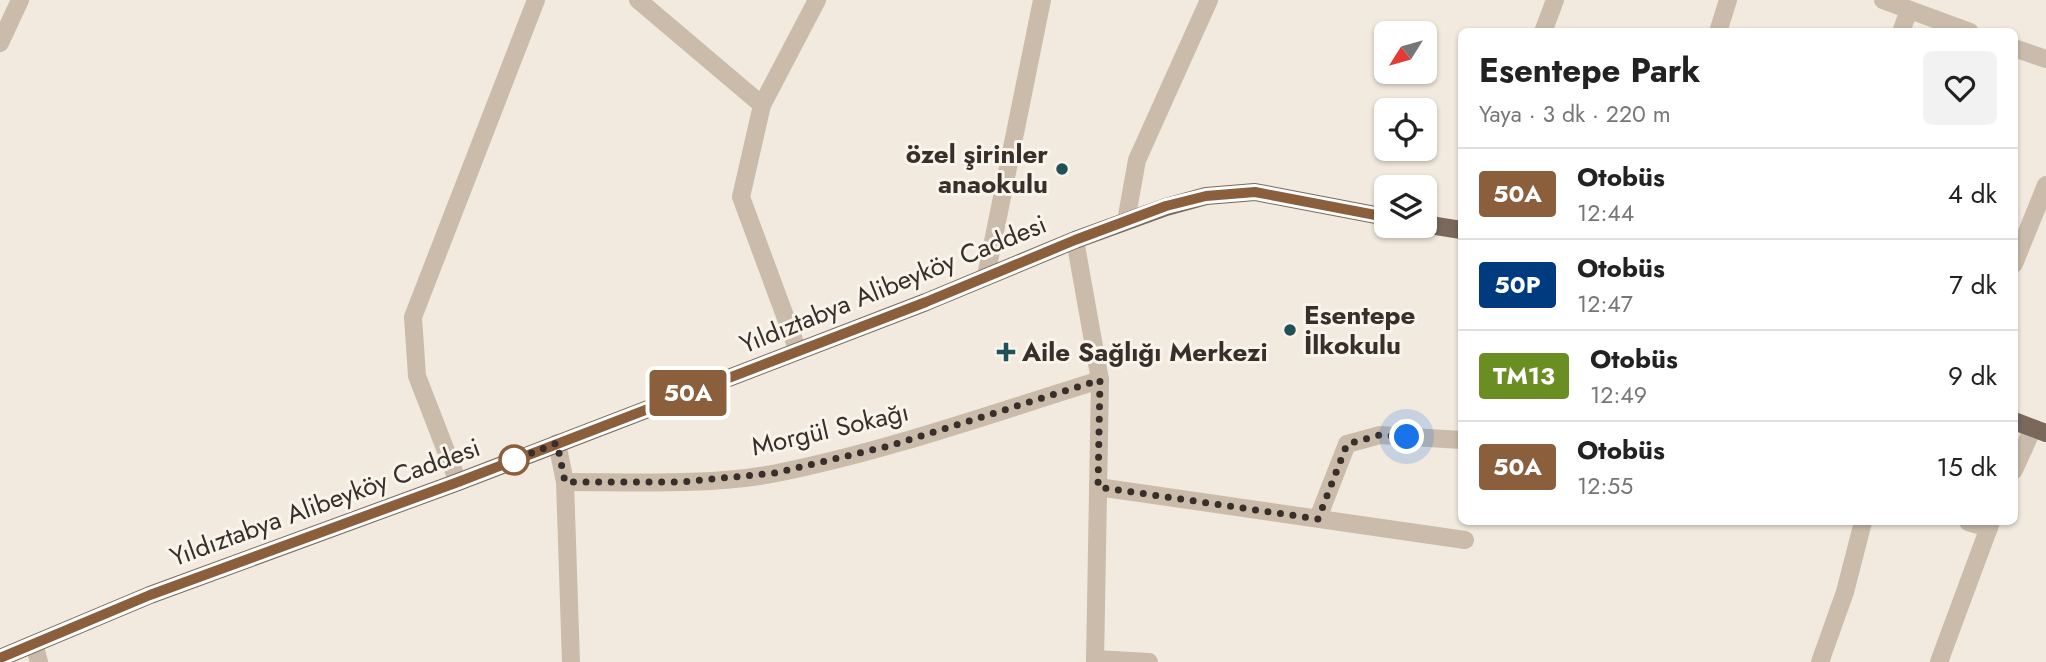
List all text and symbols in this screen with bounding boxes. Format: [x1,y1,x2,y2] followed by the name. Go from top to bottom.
[1374,21,1437,84] north arrow
[1374,21,1437,238] map controls
[1479,47,1700,94] text: Esentepe Park
[1923,51,1997,125] button: heart
[1479,97,1671,131] text: Yaya · 3 dk · 220 m
[1374,98,1437,161] button: locate
[906,135,1048,203] place label: özel şirinler anaokulu
[1577,158,1665,196] text: Otobüs
[1054,161,1070,177] marker: özel şirinler anaokulu
[1374,175,1437,238] button: layers
[1948,175,1997,213] text: 4 dk
[1493,176,1542,211] text: 50A
[1577,196,1634,230] text: 12:44
[734,205,1052,363] street label: Yıldıztabya Alibeyköy Caddesi
[1577,249,1665,287] text: Otobüs
[1949,266,1997,304] text: 7 dk
[1494,267,1541,302] text: 50P
[1577,287,1633,321] text: 12:47
[1304,296,1416,364] place label: Esentepe İlkokulu
[1282,322,1298,338] marker: Esentepe İlkokulu
[1021,333,1268,371] place label: Aile Sağlığı Merkezi
[1590,340,1678,378] text: Otobüs
[996,342,1016,362] marker: Aile Sağlığı Merkezi
[1948,357,1997,395] text: 9 dk
[1493,358,1555,393] text: TM13
[648,370,728,416] line badge: 50A
[663,375,713,410] text: 50A
[1590,378,1647,412] text: 12:49
[748,392,912,466] street label: Morgül Sokağı
[1389,419,1424,454] your location
[165,428,485,576] street label: Yıldıztabya Alibeyköy Caddesi
[1577,431,1665,469] text: Otobüs
[499,445,529,475] unlabelled marker
[1937,448,1997,486] text: 15 dk
[1493,449,1542,484] text: 50A
[1577,469,1633,503] text: 12:55

